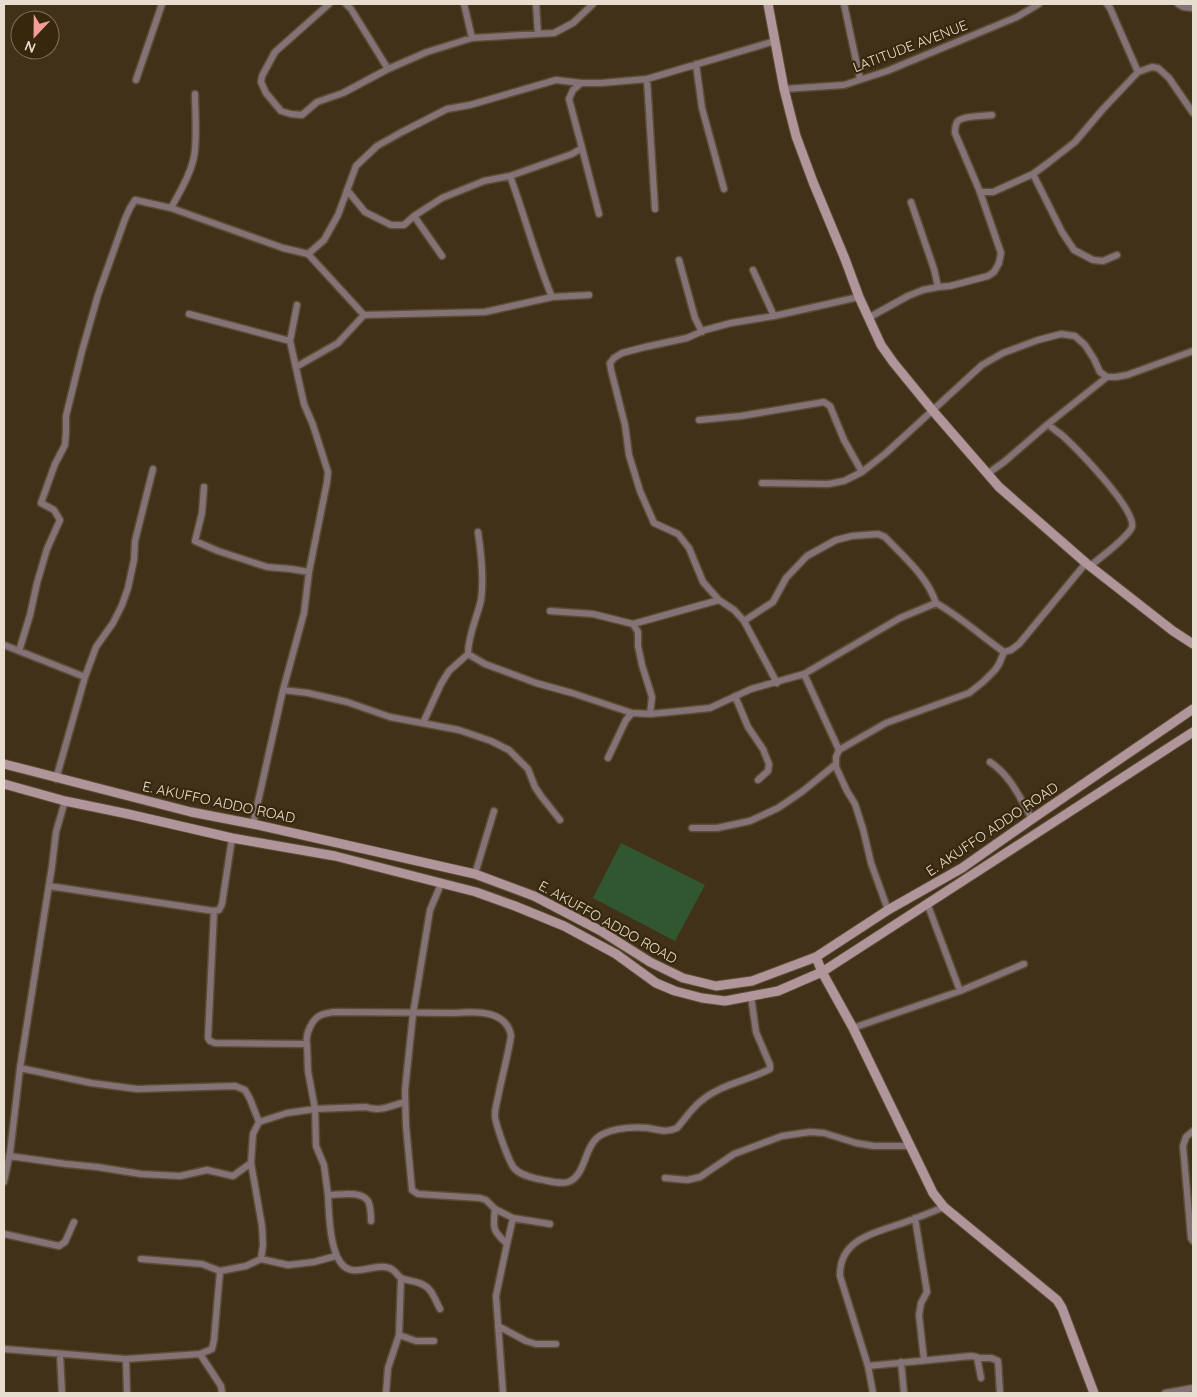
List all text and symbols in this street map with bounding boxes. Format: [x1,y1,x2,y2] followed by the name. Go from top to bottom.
[10,10,60,60] north arrow
[850,16,970,76] street label: LATITUDE AVENUE
[22,37,38,57] text: N
[141,777,297,827] street label: E. AKUFFO ADDO ROAD
[922,778,1062,880] street label: E. AKUFFO ADDO ROAD
[536,876,680,968] street label: E. AKUFFO ADDO ROAD

